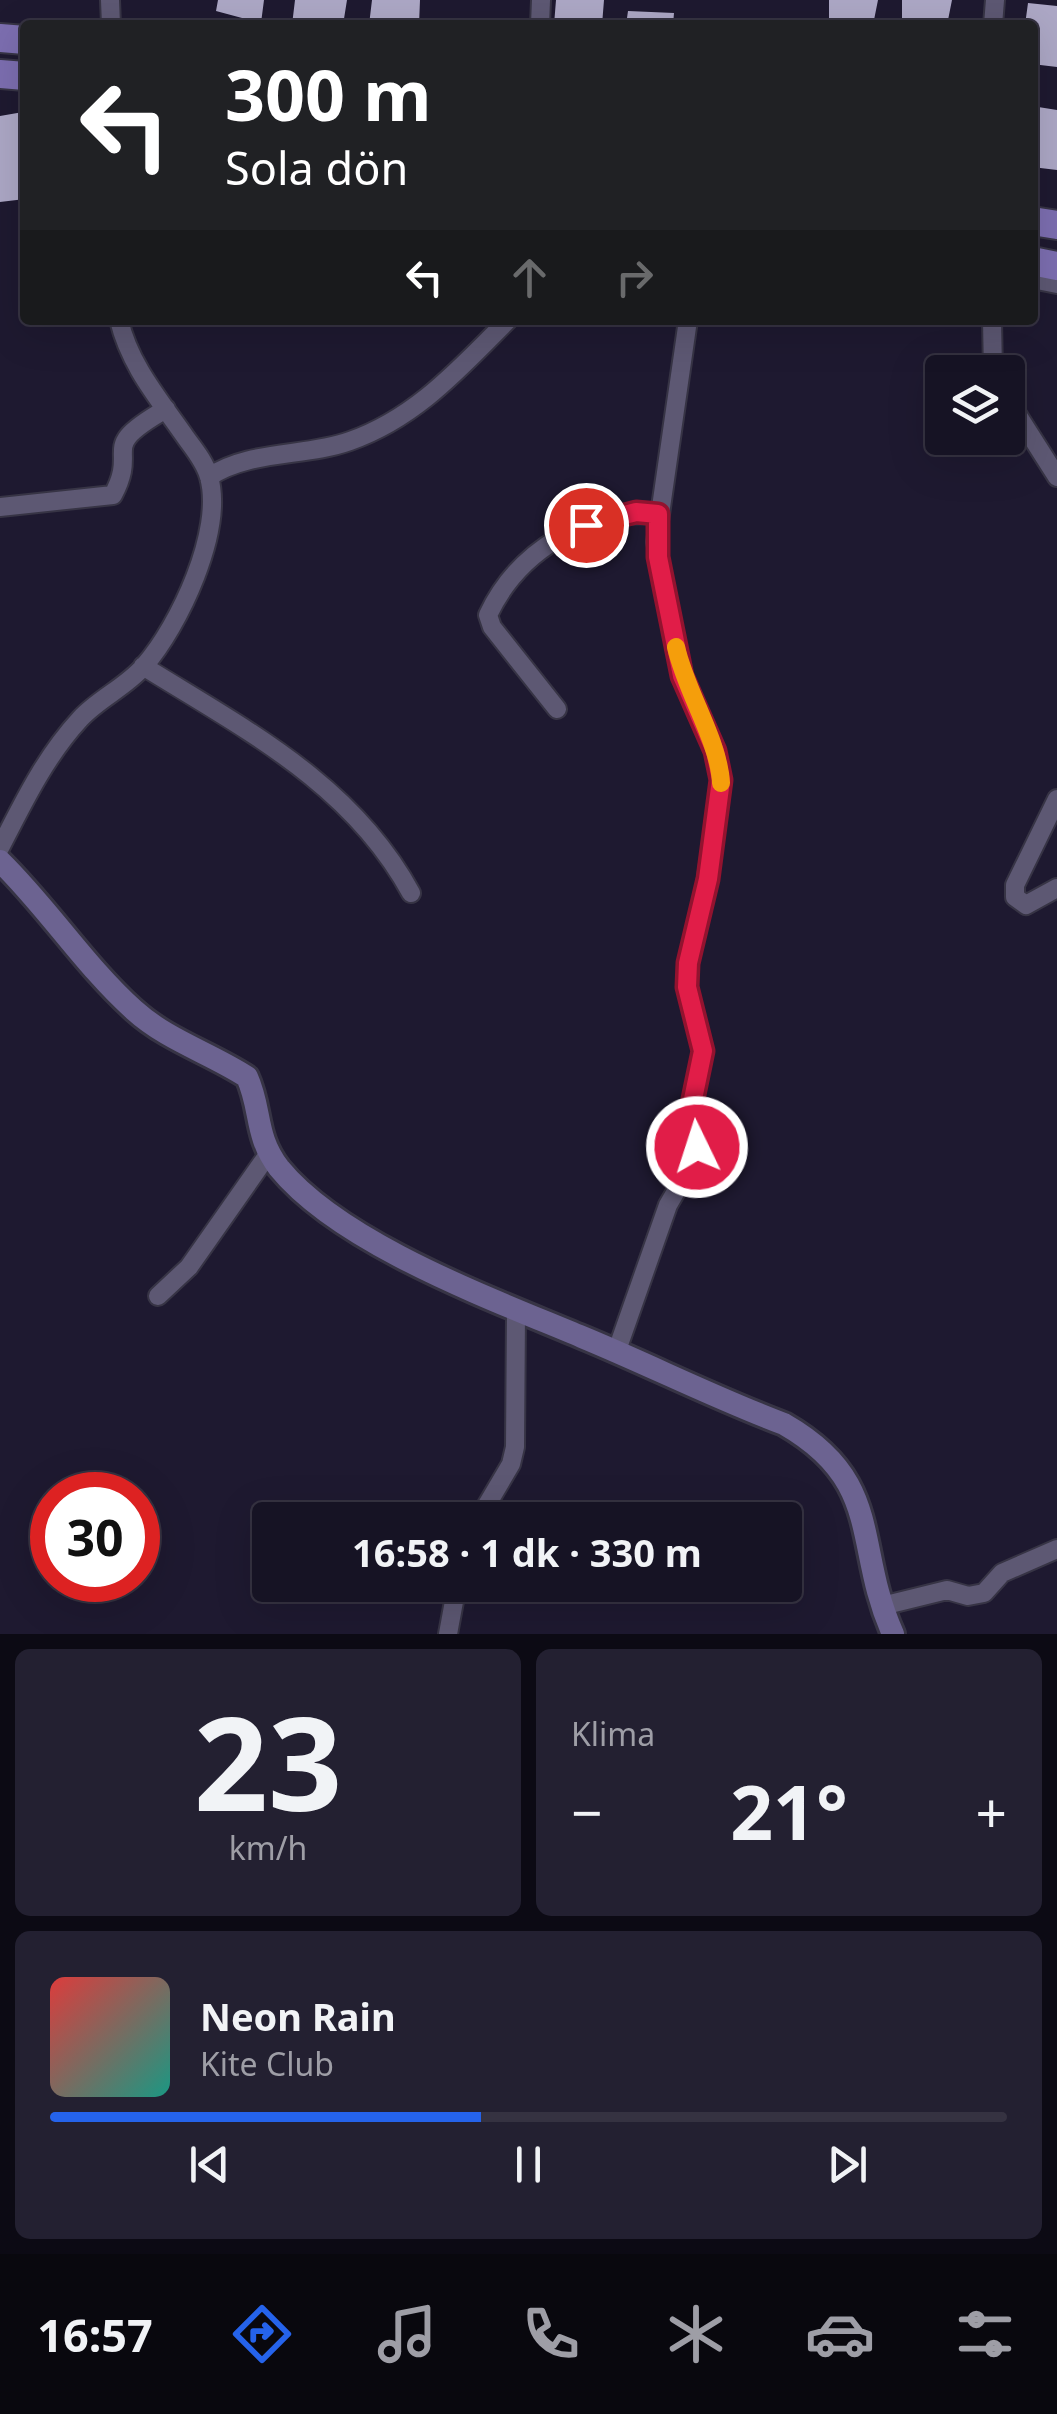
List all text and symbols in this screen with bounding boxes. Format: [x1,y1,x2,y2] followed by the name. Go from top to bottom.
[225,46,432,142] text: 300 m
[60,60,190,190] icon: left
[225,137,408,198] text: Sola dön
[397,250,452,305] icon: left
[502,250,557,305] icon: ahead
[607,250,662,305] icon: right
[925,355,1025,455] map controls
[925,355,1025,455] button: layers
[544,483,629,568] pin
[559,498,614,553] icon: arrive
[645,1095,749,1199] position arrow
[30,1472,160,1602] speed limit sign: 30
[352,1526,702,1578] text: 16:58 · 1 dk · 330 m
[194,1672,342,1849] text: 23
[571,1712,655,1755] text: Klima
[730,1760,848,1862] text: 21°
[571,1774,602,1849] text: −
[976,1774,1007,1849] text: +
[229,1826,307,1869] text: km/h
[200,1990,396,2042] text: Neon Rain
[200,2042,334,2085] text: Kite Club
[182,2137,237,2192] icon: previous
[501,2137,556,2192] icon: pause
[820,2137,875,2192] icon: next
[227,2299,297,2369] icon: directions
[372,2299,442,2369] icon: music
[516,2299,586,2369] icon: phone
[661,2299,731,2369] icon: climate
[805,2299,875,2369] icon: car
[950,2299,1020,2369] icon: filters
[37,2304,153,2365] text: 16:57

